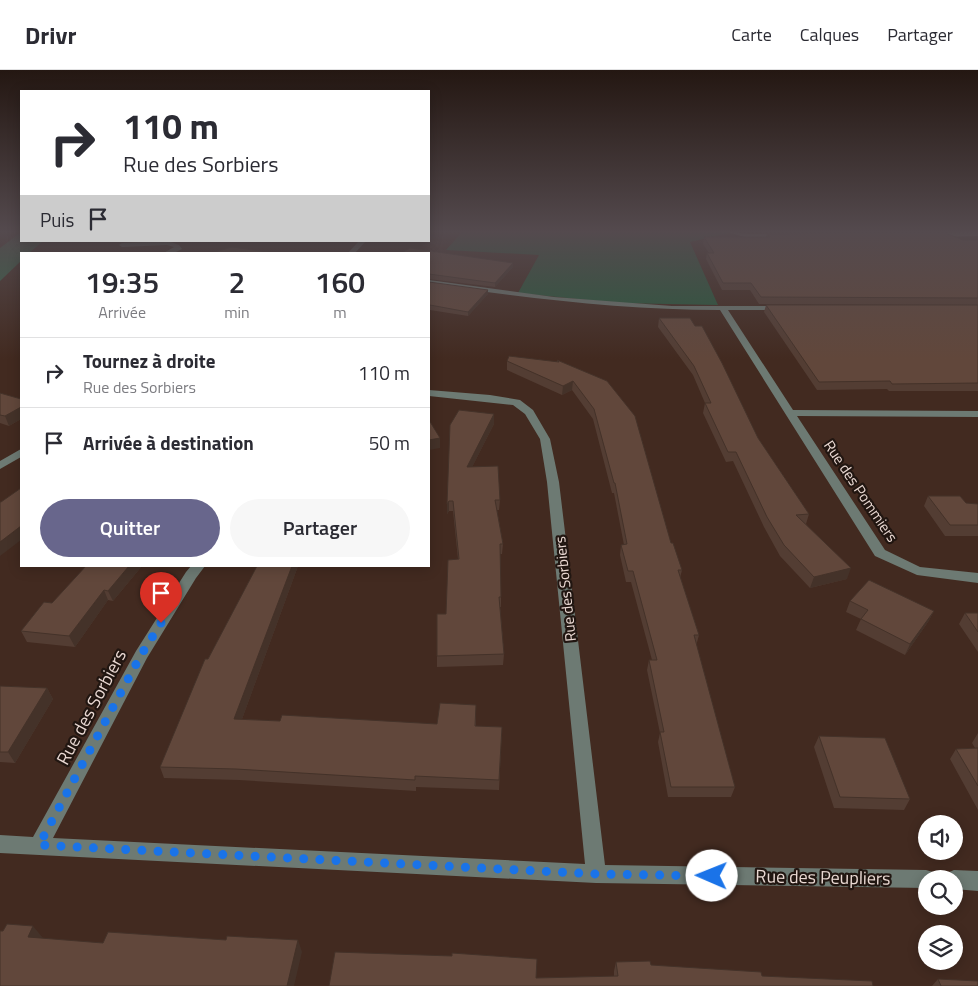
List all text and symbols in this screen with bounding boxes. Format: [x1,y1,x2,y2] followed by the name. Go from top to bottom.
[25,17,76,53] text: Drivr
[731,21,772,48] text: Carte
[800,21,859,48] text: Calques
[887,21,953,48] text: Partager
[123,99,219,153] text: 110 m
[40,110,105,175] icon: right
[123,147,278,181] text: Rue des Sorbiers
[40,205,74,234] text: Puis
[84,205,112,233] icon: arrive
[85,259,159,305] text: 19:35
[229,259,245,305] text: 2
[315,259,365,305] text: 160
[98,300,146,324] text: Arrivée
[224,300,250,324] text: min
[333,300,347,324] text: m
[83,346,215,375] text: Tournez à droite
[358,358,410,387] text: 110 m
[40,359,68,387] icon: right
[83,375,196,399] text: Rue des Sorbiers
[83,428,254,457] text: Arrivée à destination
[369,428,410,457] text: 50 m
[40,429,68,457] icon: arrive
[818,435,904,547] street label: Rue des Pommiers
[40,499,220,557] button: Quitter
[230,499,410,557] button: Partager
[548,535,582,643] street label: Rue des Sorbiers
[140,572,182,623] pin
[147,579,175,607] icon: arrive
[49,645,133,769] street label: Rue des Sorbiers
[918,815,963,970] map controls
[918,815,963,860] button: sound
[685,849,737,901] position arrow
[755,862,891,892] street label: Rue des Peupliers
[918,870,963,915] button: search
[918,925,963,970] button: layers

